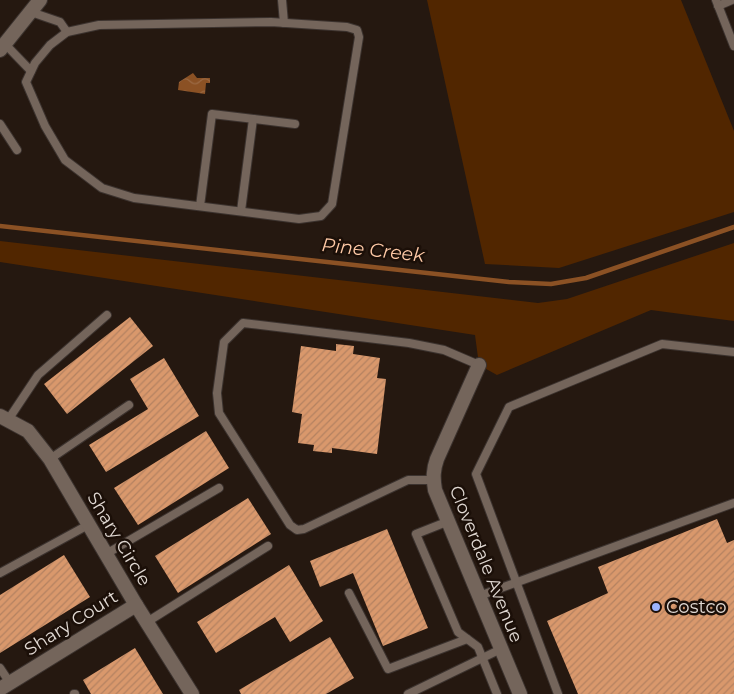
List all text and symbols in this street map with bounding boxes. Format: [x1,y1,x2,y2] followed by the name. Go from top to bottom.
[320,233,426,267] water label: Pine Creek
[444,482,528,646] street label: Cloverdale Avenue
[82,488,156,590] street label: Shary Circle
[20,586,122,660] street label: Shary Court
[666,596,727,618] place label: Costco
[650,601,662,613] marker: Costco

